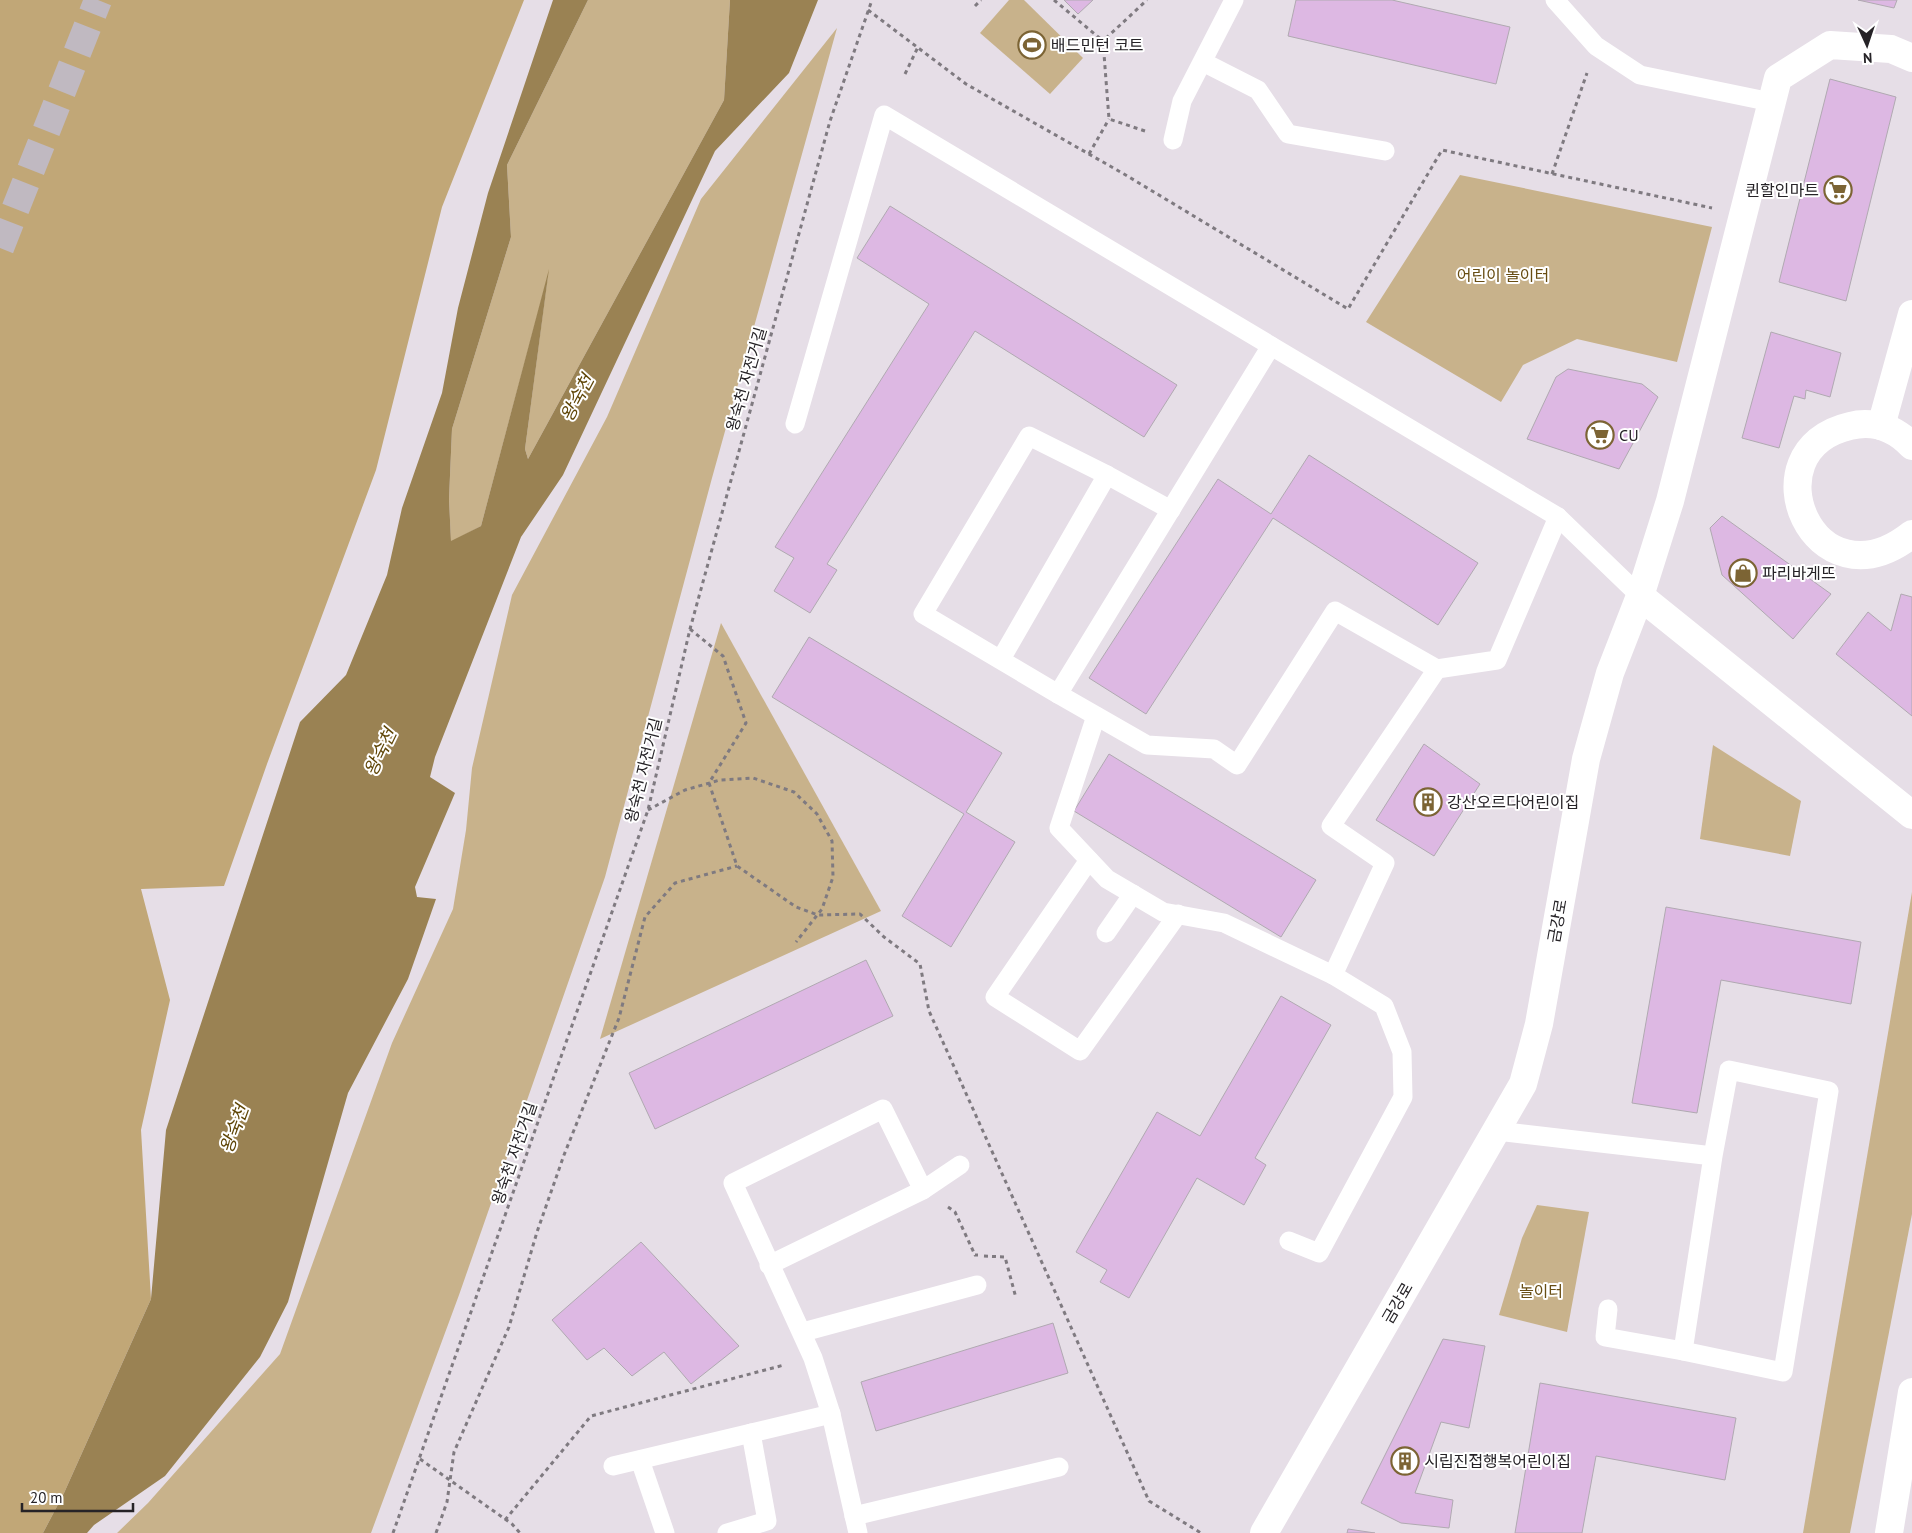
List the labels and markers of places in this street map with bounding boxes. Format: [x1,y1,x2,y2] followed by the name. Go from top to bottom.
[1017,30,1047,60] sports icon: 배드민턴 코트
[1051,35,1144,55] place label: 배드민턴 코트
[1823,175,1853,205] supermarket icon: 퀸할인마트
[1745,180,1819,200] place label: 퀸할인마트
[1585,420,1615,450] supermarket icon: CU
[1619,425,1639,445] place label: CU
[1728,558,1758,588] shop icon: 파리바게뜨
[1762,563,1836,583] place label: 파리바게뜨
[1413,787,1443,817] building icon: 강산오르다어린이집
[1447,792,1579,812] place label: 강산오르다어린이집
[1390,1446,1420,1476] building icon: 시립진접행복어린이집
[1424,1451,1571,1471] place label: 시립진접행복어린이집

